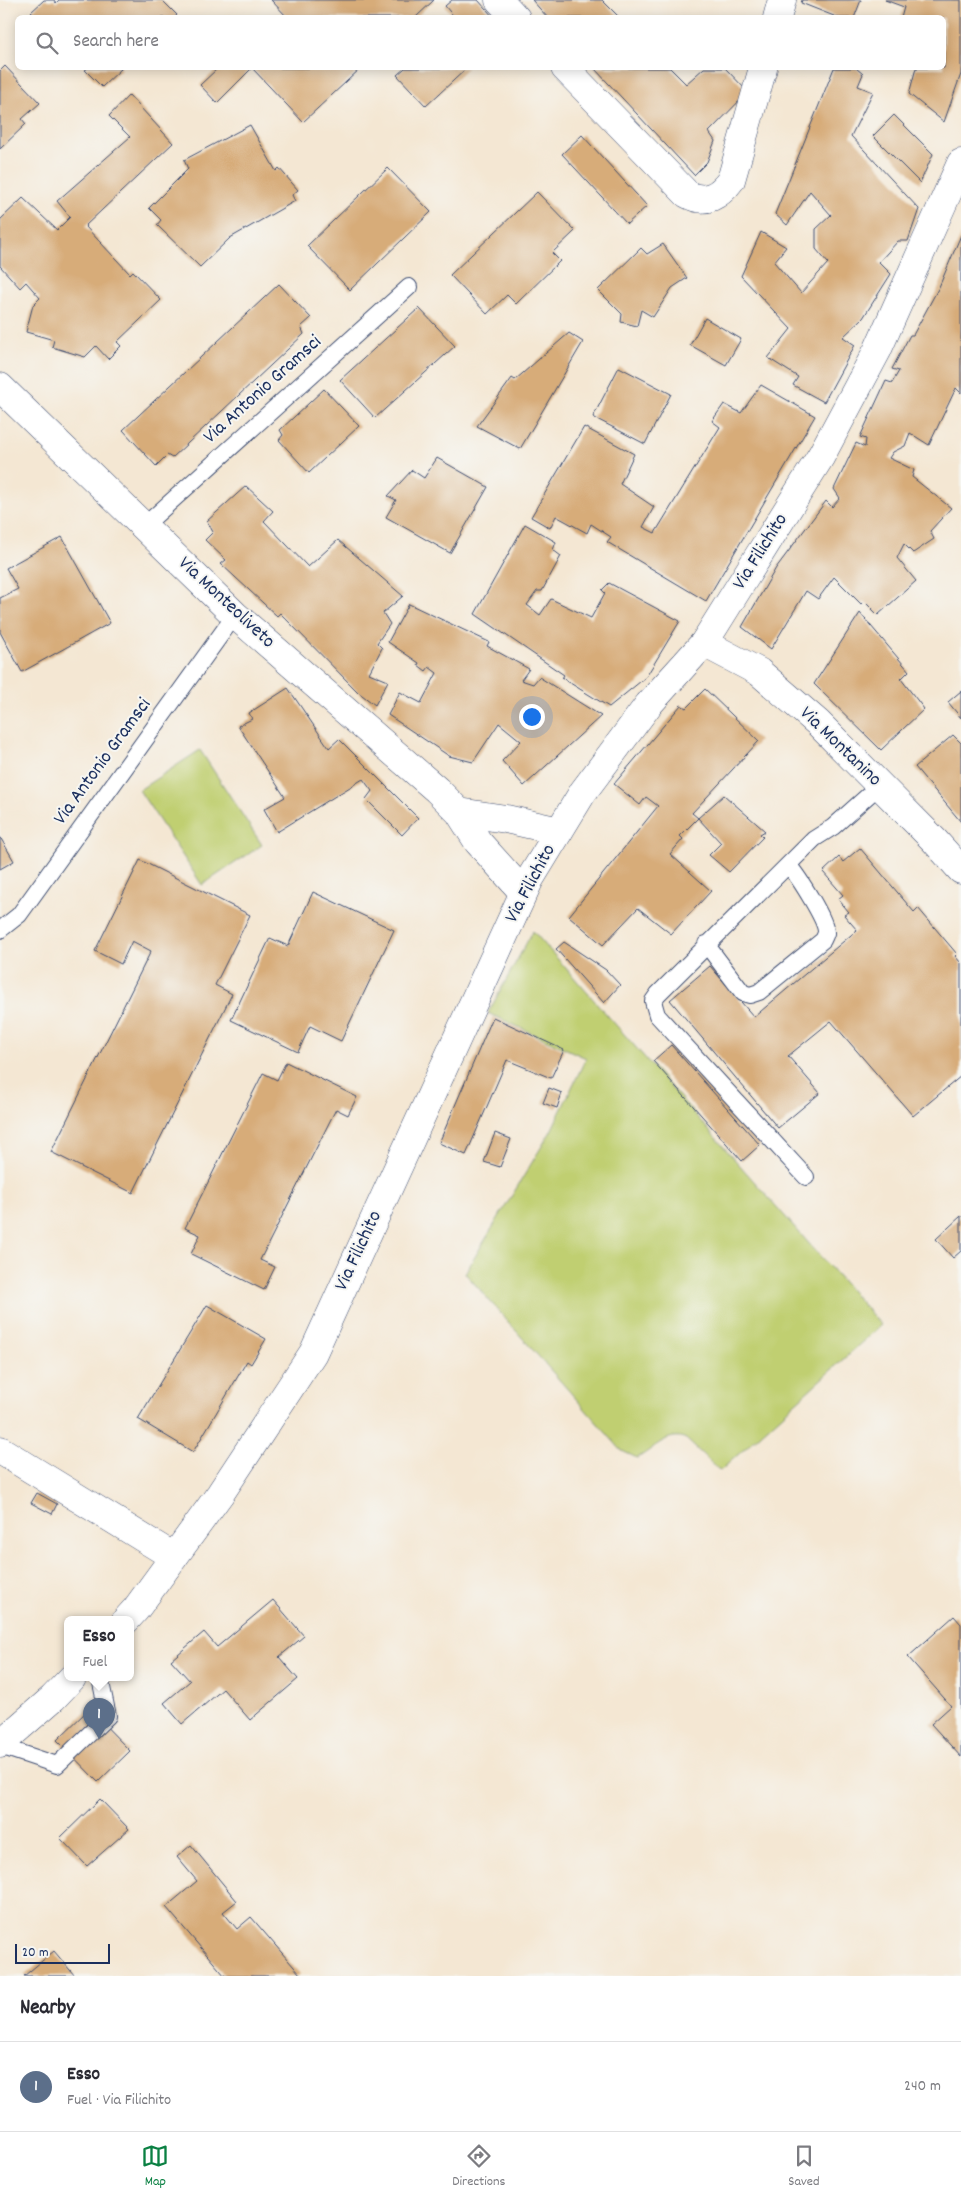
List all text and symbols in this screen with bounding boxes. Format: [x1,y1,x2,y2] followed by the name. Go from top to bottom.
[15,15,946,70] search box
[33,29,61,57] icon: search
[73,29,159,56] text: Search here
[198,329,329,451] street label: Via Antonio Gramsci
[727,508,796,596] street label: Via Filichito
[171,550,281,656] street label: Via Monteoliveto
[47,692,159,831] street label: Via Antonio Gramsci
[793,700,888,794] street label: Via Montanino
[519,704,545,730] your location
[499,840,563,928] street label: Via Filichito
[328,1206,390,1296] street label: Via Filichito
[64,1616,134,1681] popup
[82,1624,116,1651] text: Esso
[82,1651,107,1674] text: Fuel
[83,1698,115,1739] pin: 1
[15,1941,110,1964] scale bar
[22,1943,49,1963] text: 20 m
[20,1994,75,2024] text: Nearby
[67,2062,100,2089] text: Esso
[34,2075,38,2098] text: 1
[904,2075,941,2098] text: 240 m
[67,2089,171,2112] text: Fuel · Via Filichito
[141,2142,169,2192] tab: Map
[452,2142,505,2192] tab: Directions
[788,2142,820,2192] tab: Saved

